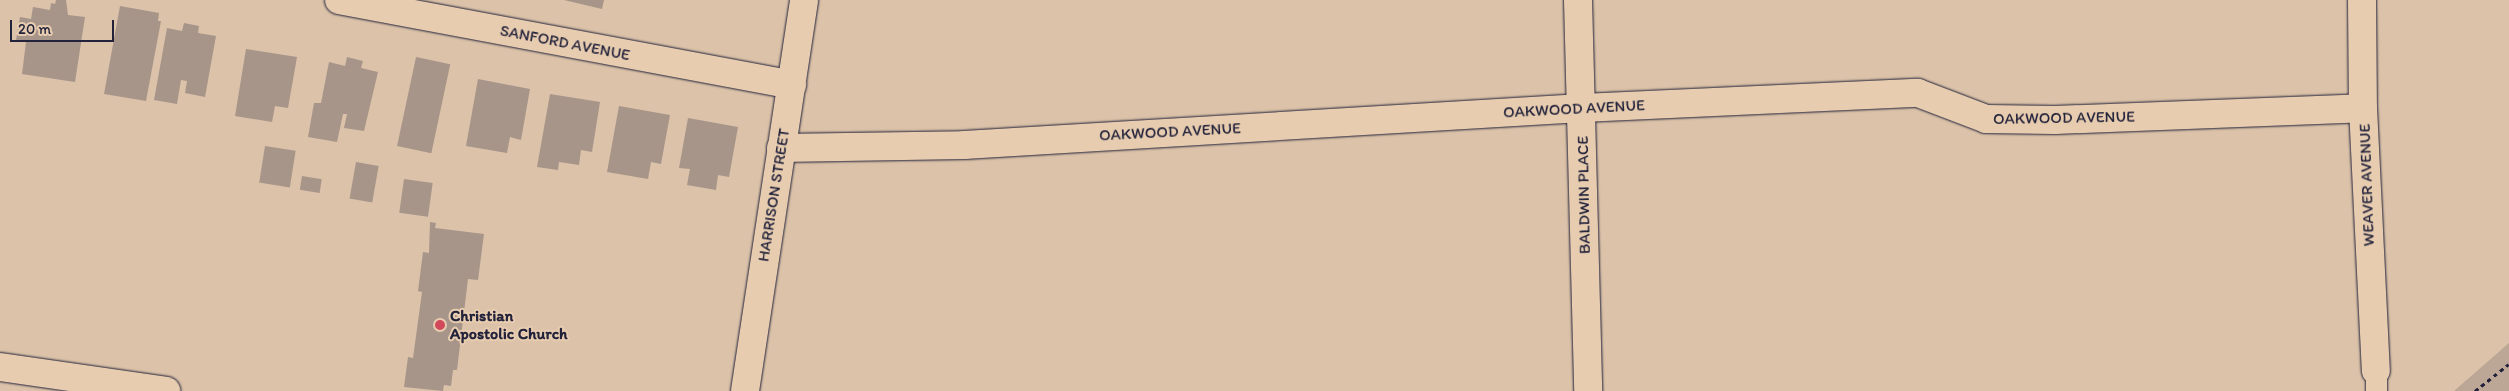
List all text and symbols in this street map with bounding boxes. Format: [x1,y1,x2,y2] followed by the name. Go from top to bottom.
[12,10,116,42] scale bar
[18,20,51,38] text: 20 m
[499,21,631,65] street label: SANFORD AVENUE
[1503,96,1645,122] street label: OAKWOOD AVENUE
[1993,107,2135,129] street label: OAKWOOD AVENUE
[1099,119,1241,145] street label: OAKWOOD AVENUE
[2355,123,2379,247] street label: WEAVER AVENUE
[754,127,794,263] street label: HARRISON STREET
[1573,136,1595,254] street label: BALDWIN PLACE
[450,306,568,344] place label: Christian Apostolic Church
[434,319,446,331] marker: Christian Apostolic Church

